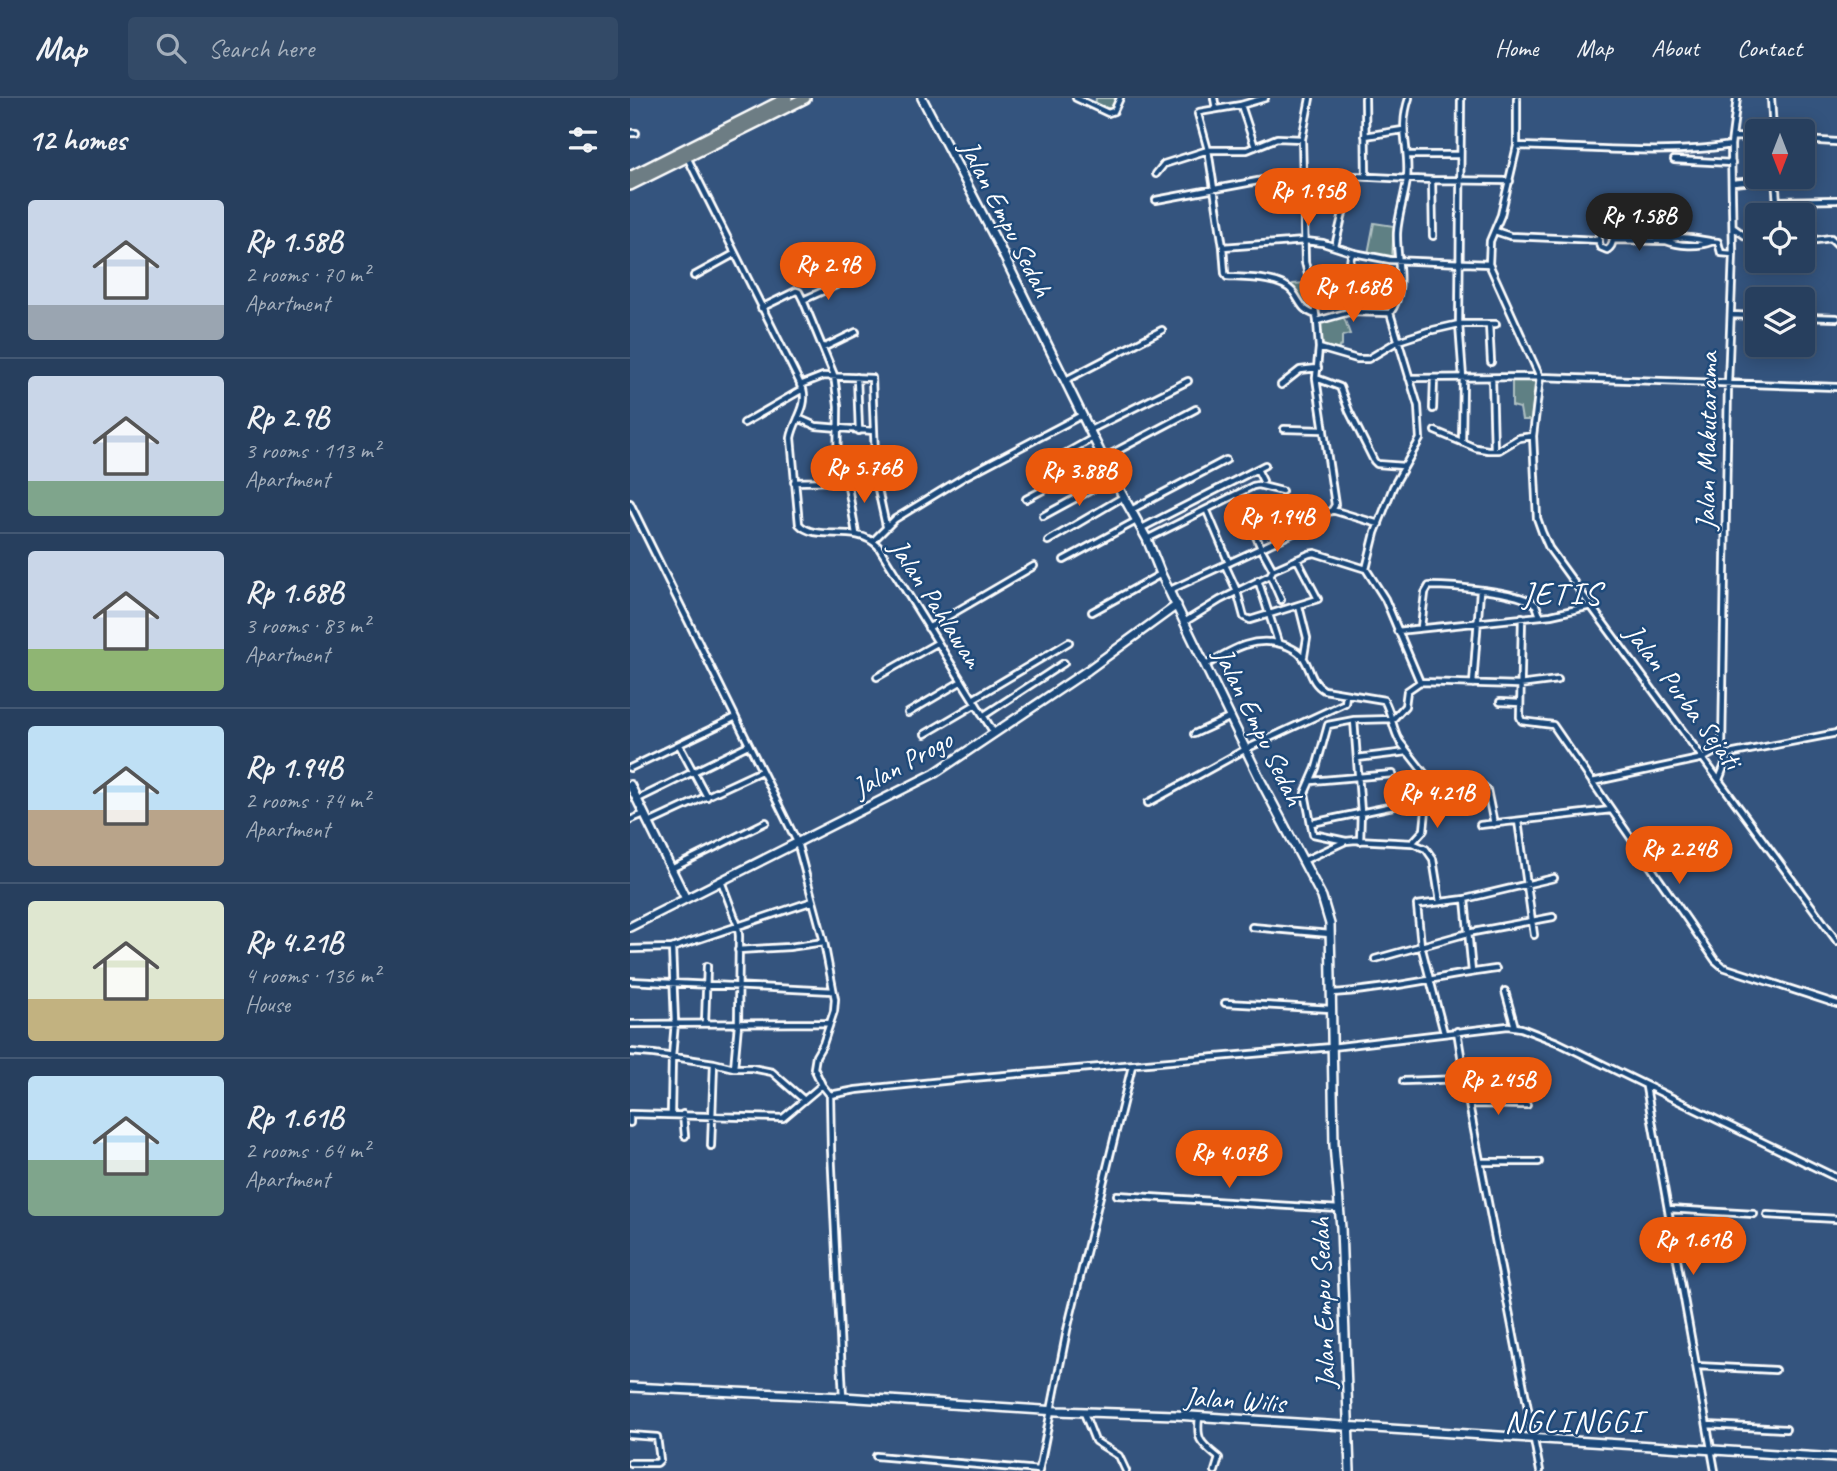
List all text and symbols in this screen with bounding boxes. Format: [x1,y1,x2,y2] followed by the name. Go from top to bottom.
[128,17,618,80] search box
[35,27,86,69] text: Map
[152,29,190,67] icon: search
[208,32,314,65] text: Search here
[1495,33,1538,63] text: Home
[1576,33,1613,63] text: Map
[1651,33,1699,63] text: About
[1737,33,1802,63] text: Contact
[1745,119,1815,189] north arrow
[1745,119,1815,357] map controls
[28,121,126,159] text: 12 homes
[564,121,602,159] icon: filters
[951,132,1061,303] street label: Jalan Empu Sedah
[1236,169,1380,228] pin: Rp 1.95B
[1271,176,1345,205] text: Rp 1.95B
[1567,194,1711,253] pin: Rp 1.58B
[1602,201,1676,230] text: Rp 1.58B
[1745,203,1815,273] button: locate
[245,222,342,260] text: Rp 1.58B
[84,228,168,312] icon: home
[763,242,893,302] pin: Rp 2.9B
[796,250,860,279] text: Rp 2.9B
[245,260,369,289] text: 2 rooms · 70 m²
[1281,264,1425,324] pin: Rp 1.68B
[1315,272,1391,301] text: Rp 1.68B
[1745,287,1815,357] button: layers
[245,289,330,318] text: Apartment
[1687,350,1726,532] street label: Jalan Makutarama
[245,398,329,436] text: Rp 2.9B
[84,404,168,488] icon: home
[245,436,380,465] text: 3 rooms · 113 m²
[792,446,936,505] pin: Rp 5.76B
[1007,448,1151,508] pin: Rp 3.88B
[827,453,901,482] text: Rp 5.76B
[1042,456,1116,485] text: Rp 3.88B
[245,465,330,494] text: Apartment
[1205,494,1349,554] pin: Rp 1.94B
[1240,502,1314,531] text: Rp 1.94B
[881,530,992,676] street label: Jalan Pahlawan
[245,573,343,611] text: Rp 1.68B
[1520,573,1606,614] district label: JETIS
[84,579,168,663] icon: home
[245,611,369,640] text: 3 rooms · 83 m²
[1616,615,1752,779] street label: Jalan Purba Sejati
[245,640,330,669] text: Apartment
[1205,640,1313,811] street label: Jalan Empu Sedah
[845,721,960,806] street label: Jalan Progo
[245,748,342,786] text: Rp 1.94B
[84,754,168,838] icon: home
[1365,770,1509,830] pin: Rp 4.21B
[1400,778,1474,807] text: Rp 4.21B
[245,786,369,815] text: 2 rooms · 74 m²
[245,815,330,844] text: Apartment
[1607,826,1751,886] pin: Rp 2.24B
[1642,834,1716,863] text: Rp 2.24B
[245,923,343,961] text: Rp 4.21B
[84,929,168,1013] icon: home
[245,961,380,990] text: 4 rooms · 136 m²
[245,990,290,1019] text: House
[1426,1058,1570,1117] pin: Rp 2.45B
[1461,1065,1535,1094] text: Rp 2.45B
[245,1098,343,1136] text: Rp 1.61B
[84,1104,168,1188] icon: home
[1157,1130,1301,1190] pin: Rp 4.07B
[245,1136,369,1165] text: 2 rooms · 64 m²
[1192,1138,1266,1167] text: Rp 4.07B
[245,1165,330,1194] text: Apartment
[1302,1217,1343,1391] street label: Jalan Empu Sedah
[1621,1218,1765,1277] pin: Rp 1.61B
[1655,1225,1731,1254] text: Rp 1.61B
[1181,1378,1289,1421] street label: Jalan Wilis
[1504,1401,1649,1442] district label: NGLINGGI

